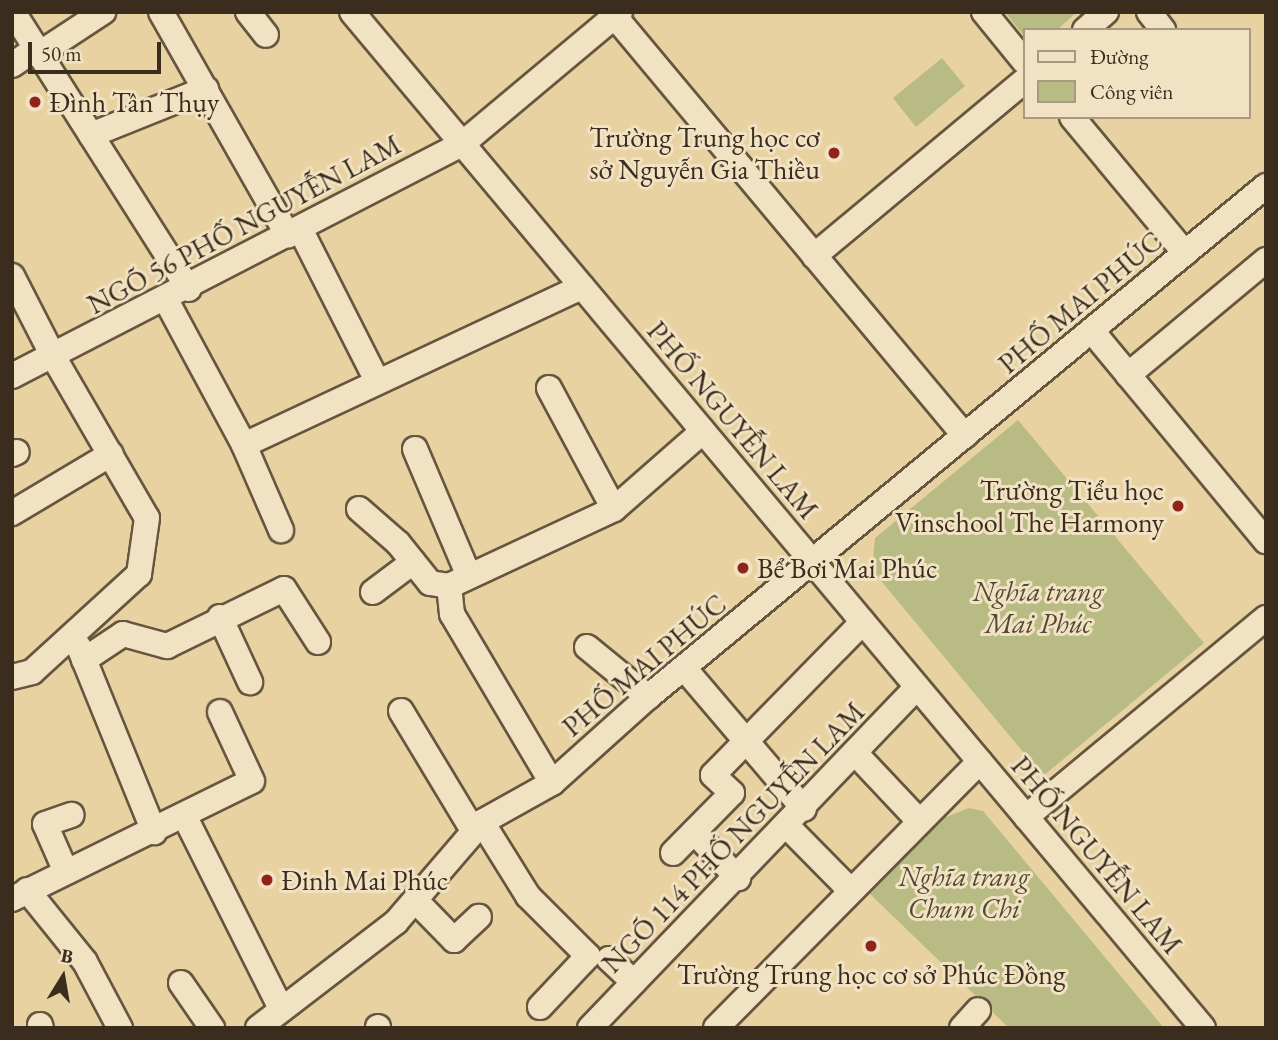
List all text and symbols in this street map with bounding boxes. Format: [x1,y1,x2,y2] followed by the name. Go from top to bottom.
[32,28,164,72] scale bar
[1023,28,1250,119] legend
[41,40,82,67] text: 50 m
[1090,43,1148,70] text: Đường
[1090,78,1173,105] text: Công viên
[49,85,219,119] place label: Đình Tân Thụy
[27,94,43,110] marker: Đình Tân Thụy
[589,120,820,186] place label: Trường Trung học cơ sở Nguyễn Gia Thiều
[81,127,407,321] street label: NGÕ 56 PHỐ NGUYỄN LAM
[826,145,842,161] marker: Trường Trung học cơ sở Nguyễn Gia Thiều
[991,224,1169,380] street label: PHỐ MAI PHÚC
[640,314,826,526] street label: PHỐ NGUYỄN LAM
[895,473,1164,539] place label: Trường Tiểu học Vinschool The Harmony
[1170,498,1186,514] marker: Trường Tiểu học Vinschool The Harmony
[757,551,937,585] place label: Bể Bơi Mai Phúc
[735,560,751,576] marker: Bể Bơi Mai Phúc
[973,574,1103,640] park label: Nghĩa trang Mai Phúc
[555,587,733,743] street label: PHỐ MAI PHÚC
[595,695,871,979] street label: NGÕ 114 PHỐ NGUYỄN LAM
[1004,749,1190,961] street label: PHỐ NGUYỄN LAM
[899,859,1029,925] park label: Nghĩa trang Chum Chi
[281,863,448,897] place label: Đinh Mai Phúc
[259,872,275,888] marker: Đinh Mai Phúc
[863,938,879,954] marker: Trường Trung học cơ sở Phúc Đồng
[28,942,98,1012] north arrow
[59,942,75,969] text: B
[677,957,1065,991] place label: Trường Trung học cơ sở Phúc Đồng

